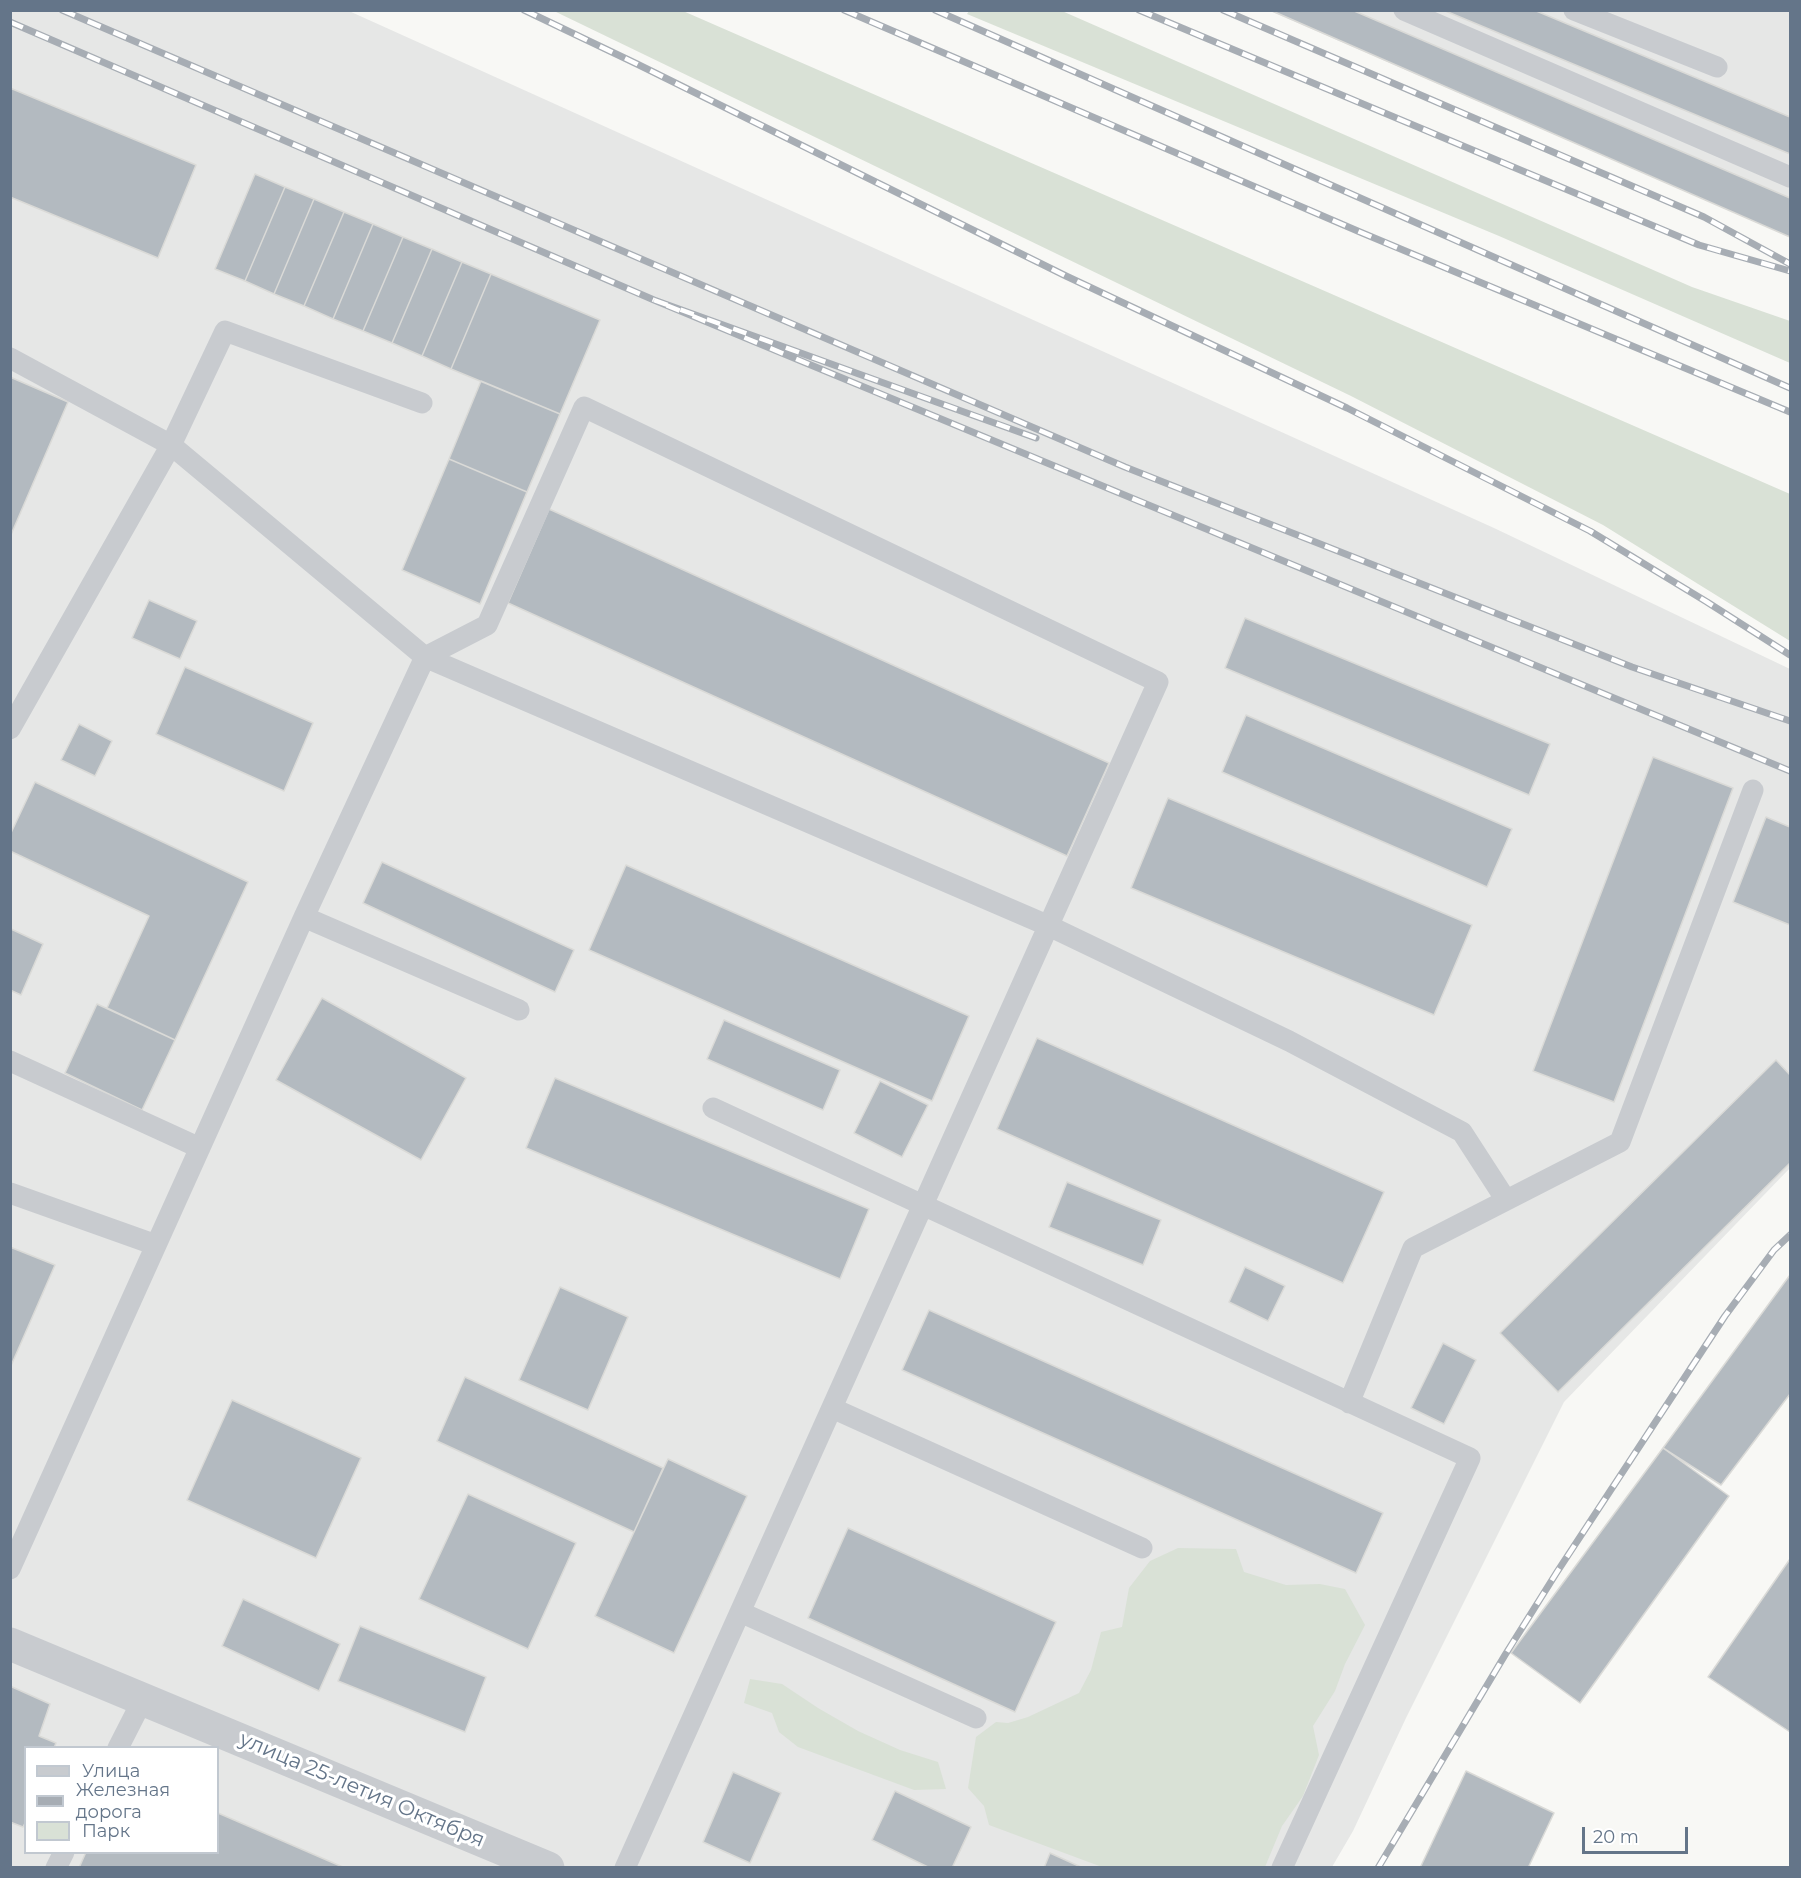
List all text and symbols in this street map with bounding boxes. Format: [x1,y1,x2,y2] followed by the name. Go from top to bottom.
[236,1727,488,1853] street label: улица 25-летия Октября
[24,1746,219,1854] legend
[82,1760,140,1782] text: Улица
[76,1779,170,1823] text: Железная дорога
[1585,1815,1692,1853] scale bar
[82,1820,130,1842] text: Парк
[1593,1826,1639,1848] text: 20 m

